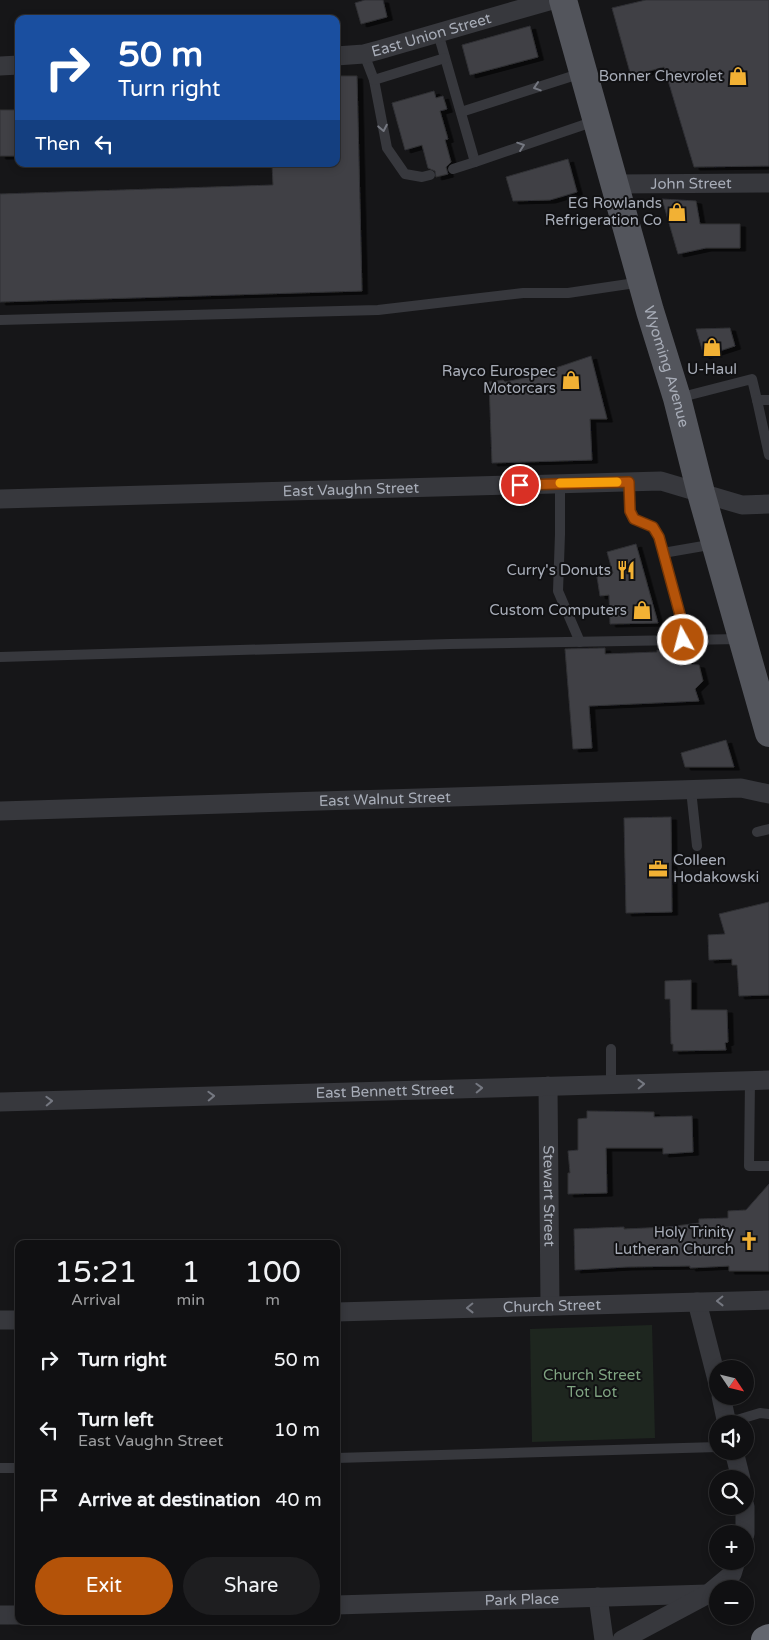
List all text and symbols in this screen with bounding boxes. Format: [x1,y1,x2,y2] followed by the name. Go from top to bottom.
[369,9,493,61] street label: East Union Street
[118,34,203,76] text: 50 m
[35,35,100,100] icon: right
[727,65,749,87] shop icon: Bonner Chevrolet
[599,67,723,85] place label: Bonner Chevrolet
[118,76,220,102] text: Turn right
[533,82,541,92] one-way arrow
[378,123,388,132] one-way arrow
[90,130,118,158] icon: left
[35,133,80,155] text: Then
[517,142,525,152] one-way arrow
[650,174,732,193] street label: John Street
[545,194,662,229] place label: EG Rowlands Refrigeration Co
[666,201,688,223] shop icon: EG Rowlands Refrigeration Co
[640,304,693,429] street label: Wyoming Avenue
[701,336,723,358] shop icon: U-Haul
[687,360,737,378] place label: U-Haul
[442,362,556,397] place label: Rayco Eurospec Motorcars
[560,369,582,391] shop icon: Rayco Eurospec Motorcars
[499,464,541,506] pin
[506,471,534,499] icon: arrive
[282,479,420,500] street label: East Vaughn Street
[615,559,637,581] restaurant icon: Curry's Donuts
[506,561,611,579] place label: Curry's Donuts
[631,599,653,621] shop icon: Custom Computers
[489,601,627,619] place label: Custom Computers
[656,613,708,665] position arrow
[318,788,451,810] street label: East Walnut Street
[673,851,759,886] place label: Colleen Hodakowski
[647,858,669,880] office icon: Colleen Hodakowski
[637,1078,645,1089] one-way arrow
[315,1080,455,1102] street label: East Bennett Street
[475,1083,483,1094] one-way arrow
[208,1091,215,1101] one-way arrow
[45,1096,53,1106] one-way arrow
[540,1145,558,1247] street label: Stewart Street
[614,1223,734,1258] place label: Holy Trinity Lutheran Church
[738,1230,760,1252] church icon: Holy Trinity Lutheran Church
[54,1254,137,1291] text: 15:21
[181,1254,200,1291] text: 1
[244,1254,301,1291] text: 100
[71,1290,121,1310] text: Arrival
[177,1290,205,1310] text: min
[265,1290,280,1310] text: m
[503,1296,601,1316] street label: Church Street
[716,1296,724,1307] one-way arrow
[466,1303,474,1313] one-way arrow
[35,1346,63,1374] icon: right
[78,1349,166,1371] text: Turn right
[274,1349,320,1371] text: 50 m
[709,1360,754,1405] north arrow
[709,1360,754,1625] map controls
[543,1366,641,1401] park label: Church Street Tot Lot
[78,1409,154,1431] text: Turn left
[709,1415,754,1460] button: sound
[35,1416,63,1444] icon: left
[274,1419,320,1441] text: 10 m
[78,1431,223,1451] text: East Vaughn Street
[709,1470,754,1515] button: search
[35,1486,63,1514] icon: arrive
[78,1489,261,1511] text: Arrive at destination
[276,1489,322,1511] text: 40 m
[709,1525,754,1570] button: +
[35,1557,173,1615] button: Exit
[183,1557,320,1615] button: Share
[709,1580,754,1625] button: −
[484,1589,559,1610] street label: Park Place

